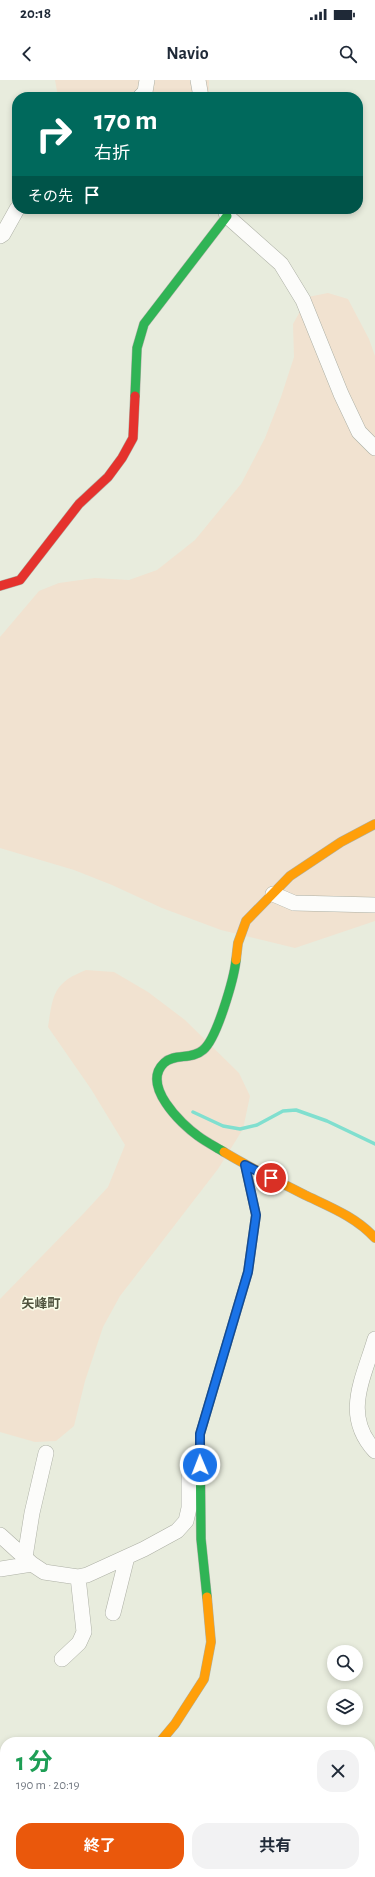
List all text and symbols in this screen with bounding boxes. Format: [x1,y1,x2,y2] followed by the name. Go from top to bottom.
[20,6,51,21] text: 20:18
[16,43,38,65] icon: back
[337,43,359,65] icon: search
[166,45,209,63] text: Navio
[94,107,158,135] text: 170 m
[28,108,80,160] icon: right
[94,145,130,163] text: 右折
[81,184,103,206] icon: arrive
[28,189,73,204] text: その先
[254,1161,288,1195] pin
[260,1167,282,1189] icon: arrive
[21,1296,61,1311] district label: 矢峰町
[179,1444,221,1486] position arrow
[327,1645,363,1725] map controls
[327,1645,363,1681] button: search
[327,1689,363,1725] button: layers
[317,1750,359,1792] button: close
[16,1751,52,1775] text: 1 分
[16,1779,80,1792] text: 190 m · 20:19
[16,1823,184,1869] button: 終了
[192,1823,359,1869] button: 共有

